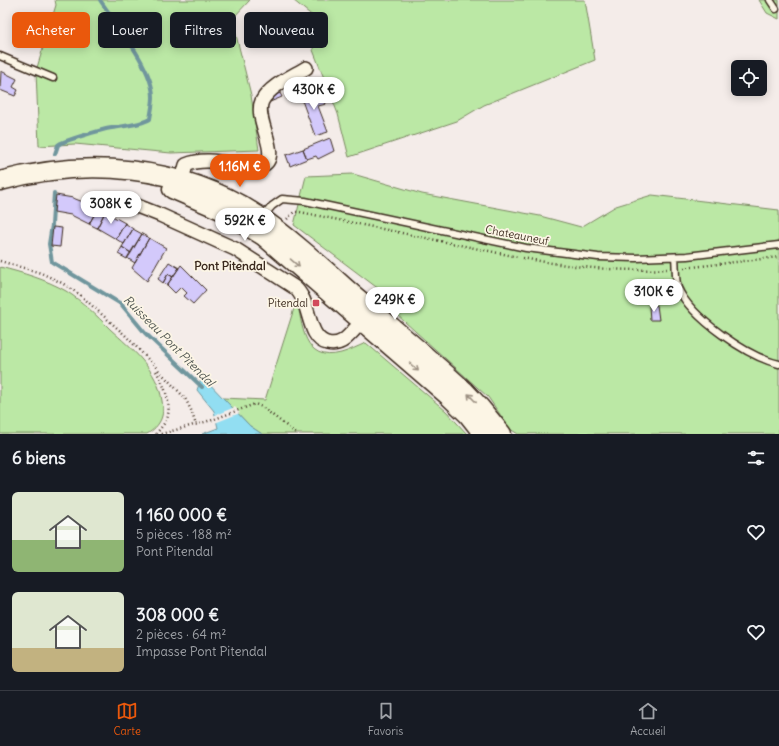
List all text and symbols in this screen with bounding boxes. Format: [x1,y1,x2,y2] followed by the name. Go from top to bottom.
[12,12,90,48] chip: Acheter
[98,12,162,48] chip: Louer
[170,12,236,48] chip: Filtres
[244,12,328,48] chip: Nouveau
[731,60,767,96] map controls
[731,60,767,96] button: locate
[281,77,347,111] pin: 430K €
[293,81,335,98] text: 430K €
[203,154,277,188] pin: 1.16M €
[219,158,261,175] text: 1.16M €
[78,191,144,225] pin: 308K €
[90,195,132,212] text: 308K €
[212,208,278,242] pin: 592K €
[224,212,266,229] text: 592K €
[484,222,550,248] street label: Chateauneuf
[194,258,266,273] district label: Pont Pitendal
[290,259,300,268] one-way arrow
[621,279,687,313] pin: 310K €
[634,283,674,300] text: 310K €
[362,287,428,321] pin: 249K €
[374,291,416,308] text: 249K €
[121,292,220,391] water label: Ruisseau Pont Pitendal
[268,296,308,310] place label: Pitendal
[311,298,321,308] marker: Pitendal
[409,362,420,371] one-way arrow
[467,393,476,403] one-way arrow
[12,447,66,469] text: 6 biens
[745,447,767,469] icon: filters
[136,504,227,526] text: 1 160 000 €
[44,508,92,556] icon: home
[745,521,767,543] icon: heart
[136,526,232,543] text: 5 pièces · 188 m²
[136,543,213,560] text: Pont Pitendal
[136,604,219,626] text: 308 000 €
[44,608,92,656] icon: home
[745,621,767,643] icon: heart
[136,626,226,643] text: 2 pièces · 64 m²
[136,643,267,660] text: Impasse Pont Pitendal
[113,700,141,738] tab: Carte
[368,700,403,738] tab: Favoris
[630,700,666,738] tab: Accueil

